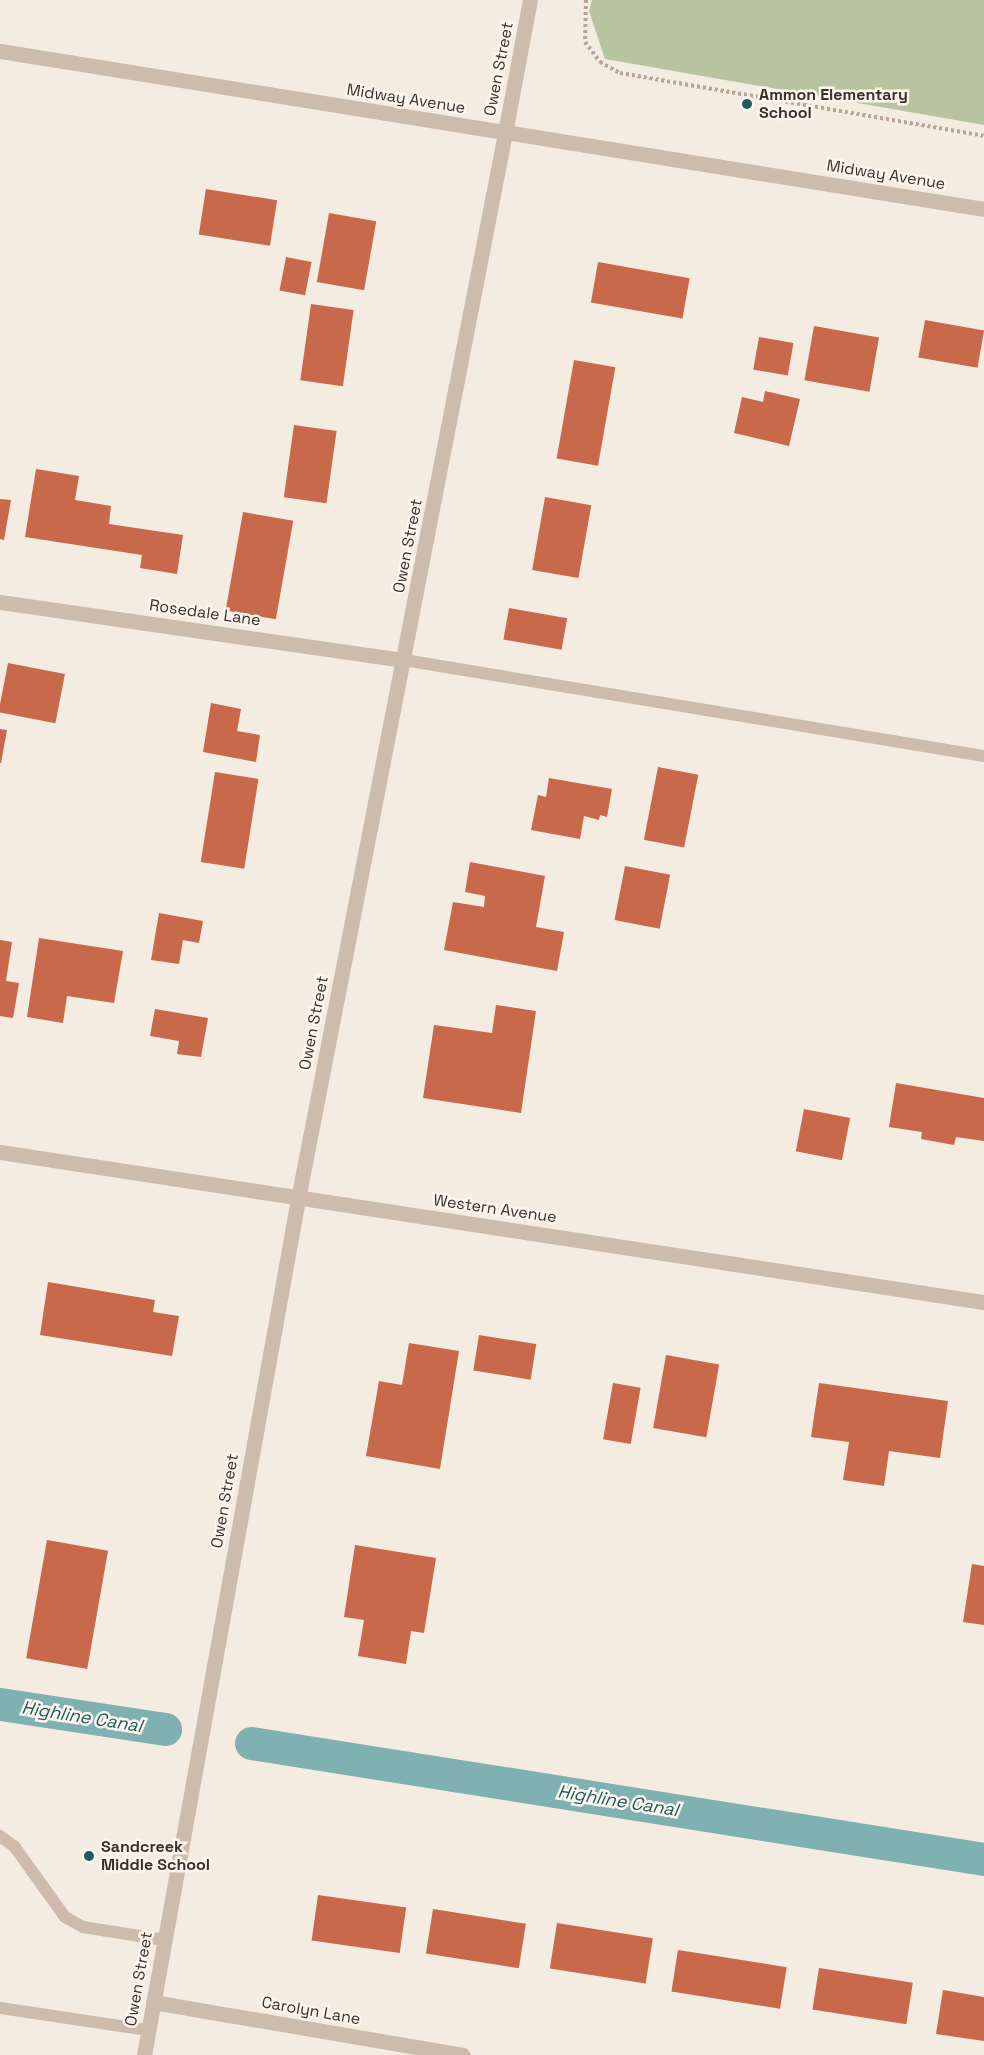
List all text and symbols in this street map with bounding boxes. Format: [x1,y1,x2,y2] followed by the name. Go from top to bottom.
[480,20,518,118] street label: Owen Street
[345,80,467,118] street label: Midway Avenue
[759,85,908,123] place label: Ammon Elementary School
[740,97,754,111] marker: Ammon Elementary School
[825,156,947,194] street label: Midway Avenue
[389,497,427,595] street label: Owen Street
[148,596,262,630] street label: Rosedale Lane
[295,974,333,1072] street label: Owen Street
[432,1191,558,1227] street label: Western Avenue
[207,1452,243,1550] street label: Owen Street
[20,1697,144,1737] water label: Highline Canal
[556,1781,680,1821] water label: Highline Canal
[101,1837,210,1875] place label: Sandcreek Middle School
[82,1849,96,1863] marker: Sandcreek Middle School
[121,1930,157,2028] street label: Owen Street
[260,1993,362,2029] street label: Carolyn Lane

